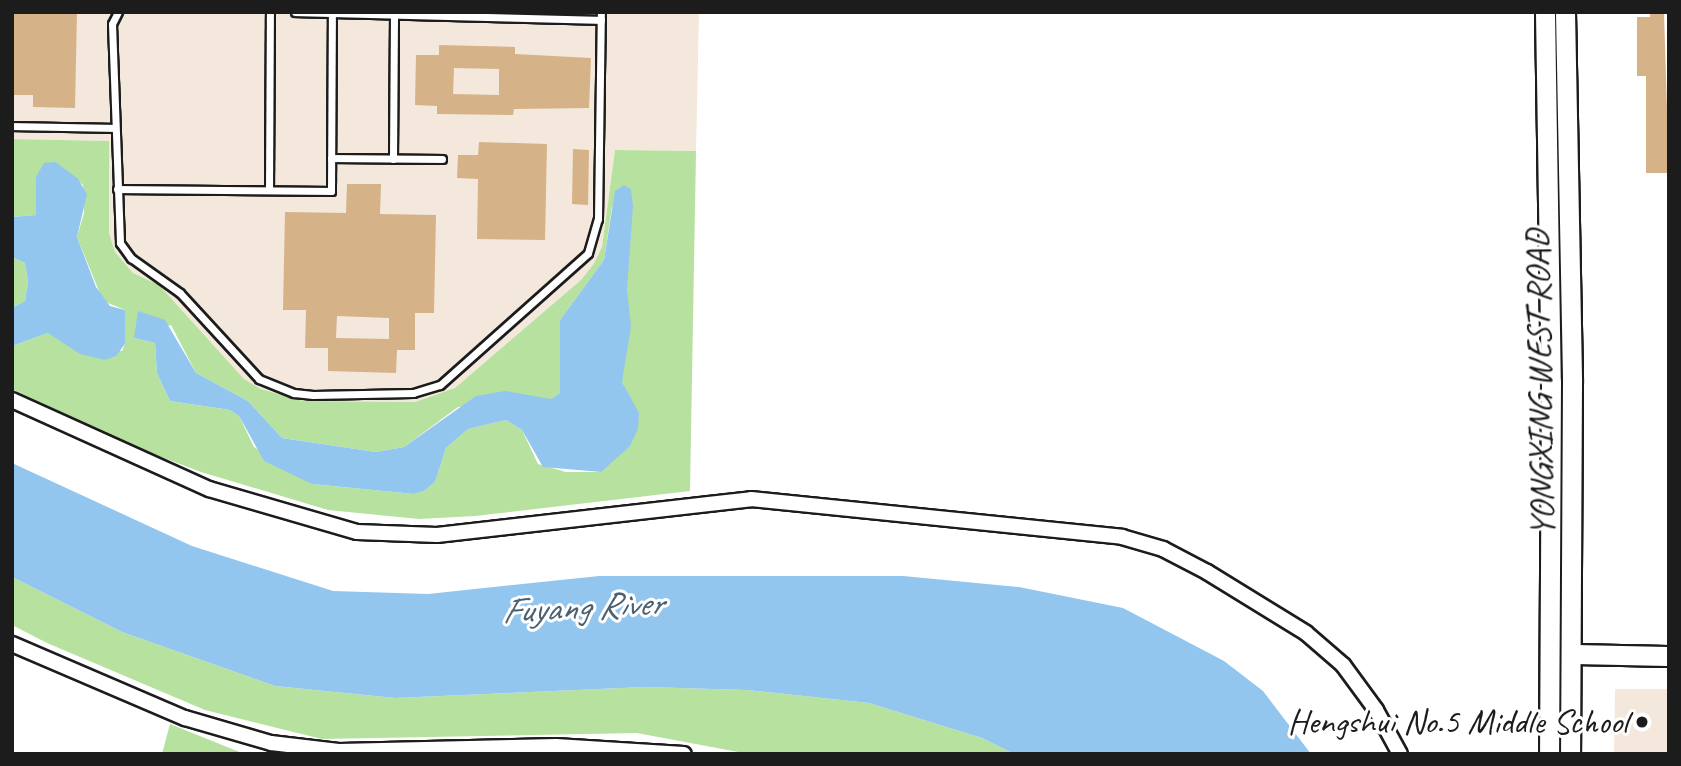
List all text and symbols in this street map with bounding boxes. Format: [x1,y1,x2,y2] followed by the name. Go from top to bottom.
[1516,229,1564,537] street label: YONGXING WEST ROAD
[500,581,664,633] water label: Fuyang River
[1288,701,1628,743] place label: Hengshui No.5 Middle School
[1634,714,1650,730] marker: Hengshui No.5 Middle School

